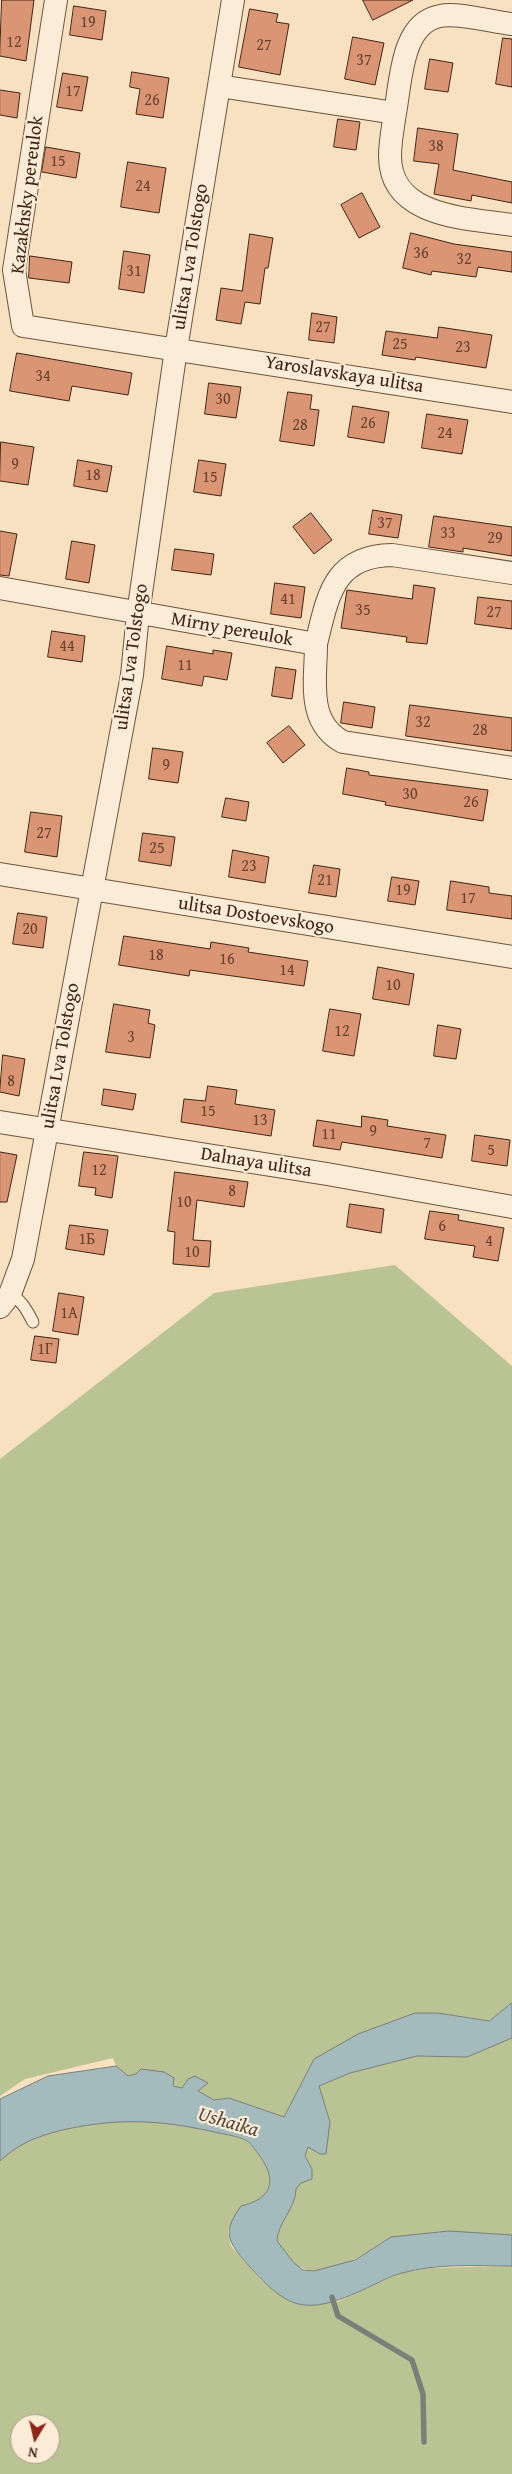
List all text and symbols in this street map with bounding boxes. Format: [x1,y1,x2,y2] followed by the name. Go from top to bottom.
[80,13,96,33] house number: 19
[6,33,22,53] house number: 12
[256,36,272,56] house number: 27
[356,51,372,71] house number: 37
[65,82,81,102] house number: 17
[144,91,160,111] house number: 26
[7,115,49,275] street label: Kazakhsky pereulok
[428,137,444,157] house number: 38
[50,152,66,172] house number: 15
[135,177,151,197] house number: 24
[168,182,214,332] street label: ulitsa Lva Tolstogo
[413,244,429,264] house number: 36
[456,250,472,270] house number: 32
[126,262,142,282] house number: 31
[315,318,331,338] house number: 27
[392,335,408,355] house number: 25
[455,338,471,358] house number: 23
[263,351,425,399] street label: Yaroslavskaya ulitsa
[35,367,51,387] house number: 34
[215,390,231,410] house number: 30
[360,414,376,434] house number: 26
[292,416,308,436] house number: 28
[437,424,453,444] house number: 24
[11,455,19,475] house number: 9
[85,466,101,486] house number: 18
[202,468,218,488] house number: 15
[377,514,393,534] house number: 37
[440,524,456,544] house number: 33
[487,529,503,549] house number: 29
[110,582,154,732] street label: ulitsa Lva Tolstogo
[280,590,296,610] house number: 41
[355,601,371,621] house number: 35
[486,603,502,623] house number: 27
[169,608,295,652] street label: Mirny pereulok
[59,637,75,657] house number: 44
[177,656,193,676] house number: 11
[415,713,431,733] house number: 32
[472,721,488,741] house number: 28
[162,756,170,776] house number: 9
[402,785,418,805] house number: 30
[463,793,479,813] house number: 26
[36,824,52,844] house number: 27
[149,839,165,859] house number: 25
[241,857,257,877] house number: 23
[317,871,333,891] house number: 21
[395,881,411,901] house number: 19
[460,889,476,909] house number: 17
[176,892,336,940] street label: ulitsa Dostoevskogo
[22,920,38,940] house number: 20
[148,946,164,966] house number: 18
[219,950,235,970] house number: 16
[279,961,295,981] house number: 14
[385,976,401,996] house number: 10
[37,981,85,1131] street label: ulitsa Lva Tolstogo
[334,1022,350,1042] house number: 12
[127,1028,135,1048] house number: 3
[7,1072,15,1092] house number: 8
[200,1102,216,1122] house number: 15
[252,1111,268,1131] house number: 13
[369,1122,377,1142] house number: 9
[321,1125,337,1145] house number: 11
[423,1134,431,1154] house number: 7
[487,1141,495,1161] house number: 5
[199,1143,313,1183] street label: Dalnaya ulitsa
[91,1161,107,1181] house number: 12
[228,1182,236,1202] house number: 8
[176,1193,192,1213] house number: 10
[438,1217,446,1237] house number: 6
[79,1230,95,1250] house number: 1Б
[485,1232,493,1252] house number: 4
[184,1243,200,1263] house number: 10
[60,1304,78,1324] house number: 1А
[37,1340,53,1360] house number: 1Г
[195,2103,261,2143] water label: Ushaika
[10,2414,60,2464] north arrow
[27,2442,39,2463] text: N

